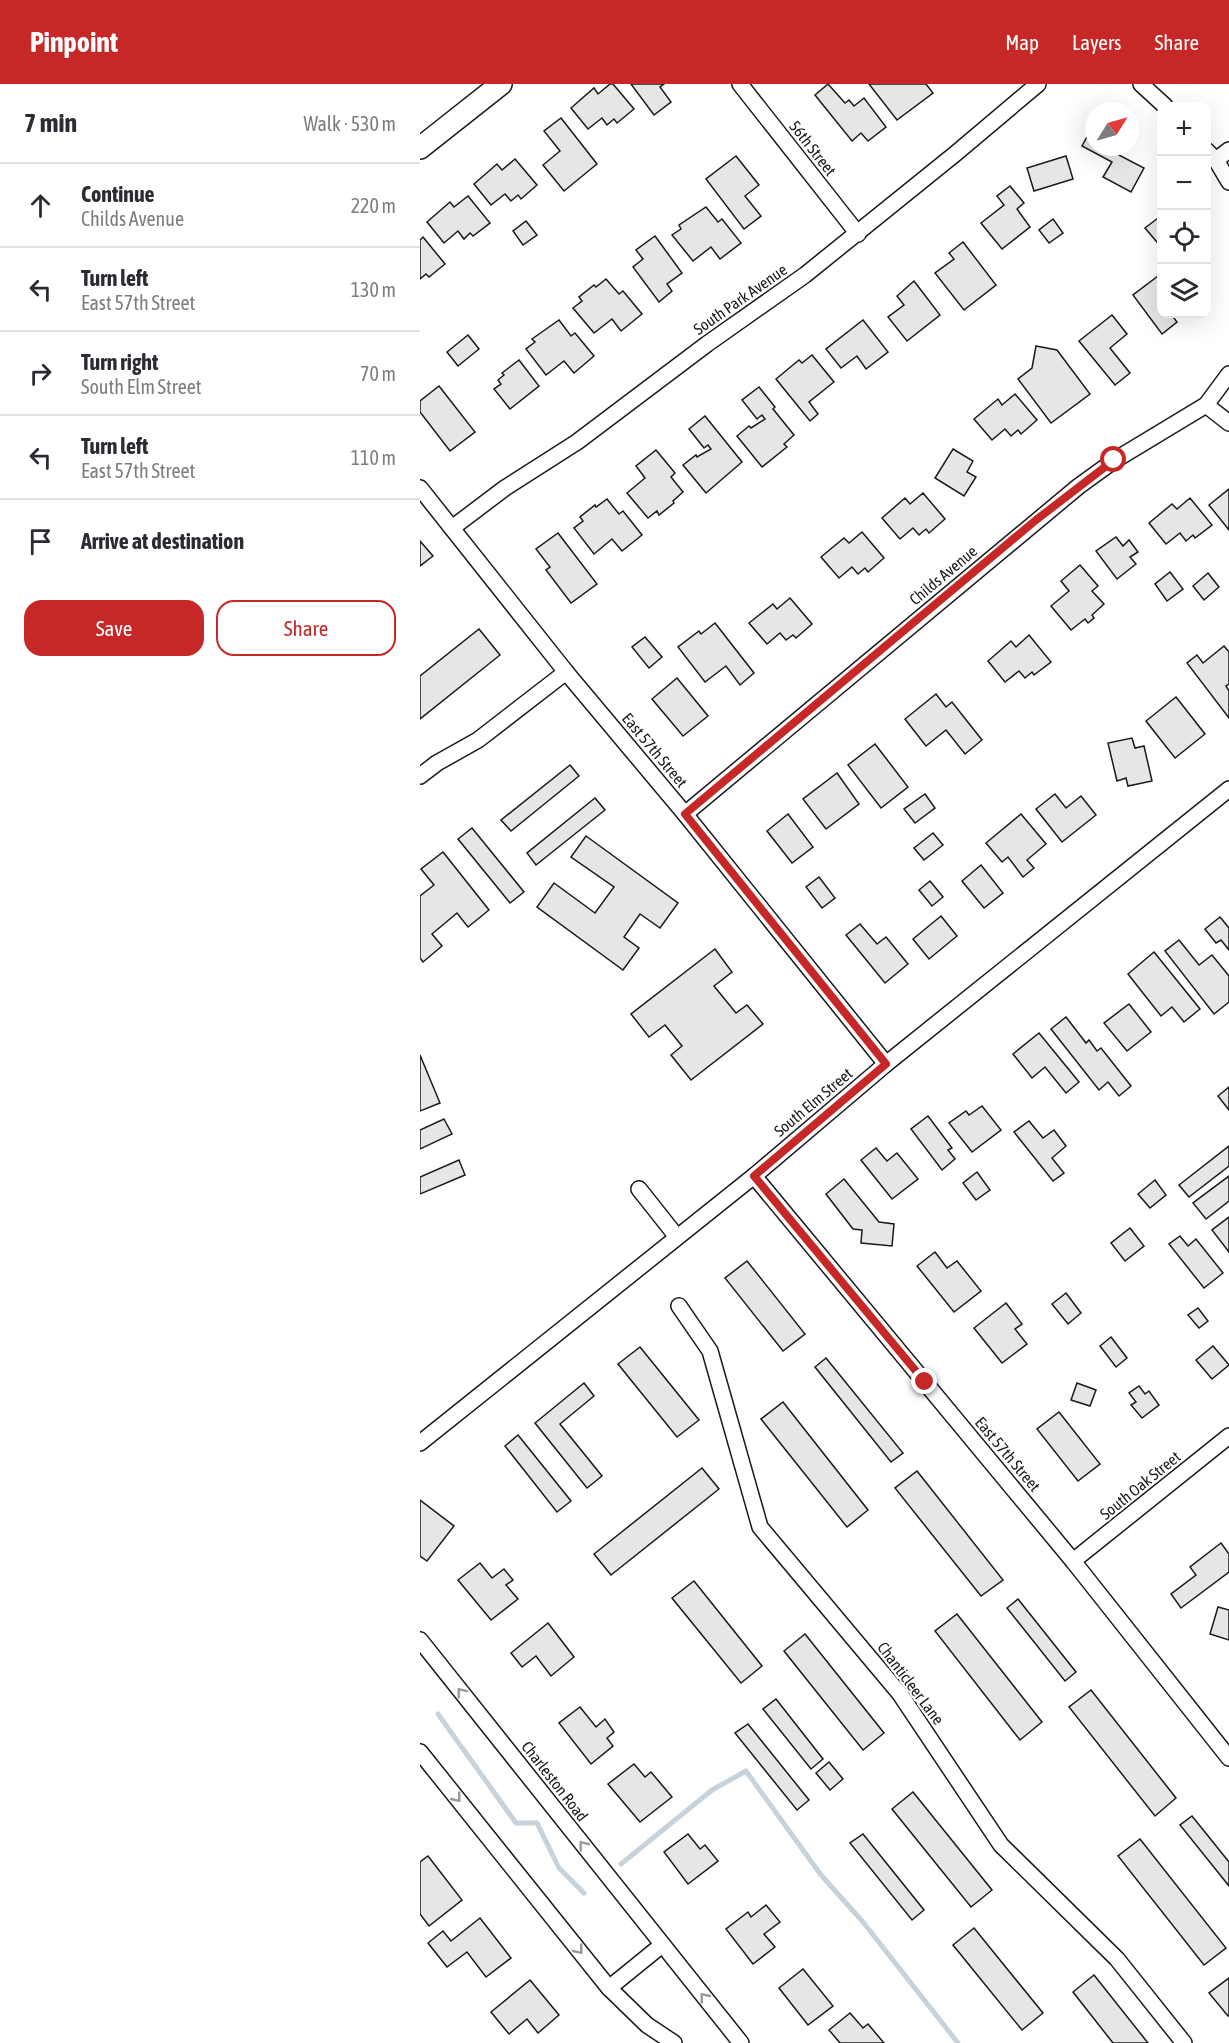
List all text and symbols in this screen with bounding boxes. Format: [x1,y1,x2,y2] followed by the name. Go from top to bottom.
[30,26,118,58] text: Pinpoint
[1005,30,1039,54] text: Map
[1072,30,1122,54] text: Layers
[1155,30,1199,54] text: Share
[1085,102,1139,156] north arrow
[1157,102,1211,318] map controls
[1157,102,1211,156] button: +
[24,108,77,138] text: 7 min
[304,112,396,135] text: Walk · 530 m
[786,117,840,179] street label: 56th Street
[1157,156,1211,210] button: −
[81,181,155,207] text: Continue
[24,189,57,222] icon: ahead
[351,194,396,217] text: 220 m
[81,207,184,230] text: Childs Avenue
[1157,210,1211,264] button: locate
[690,260,790,338] street label: South Park Avenue
[1157,264,1211,318] button: layers
[81,265,148,291] text: Turn left
[24,273,57,306] icon: left
[351,278,396,301] text: 130 m
[81,291,195,314] text: East 57th Street
[81,349,158,375] text: Turn right
[24,357,57,390] icon: right
[360,362,396,385] text: 70 m
[81,375,202,398] text: South Elm Street
[81,433,148,459] text: Turn left
[24,441,57,474] icon: left
[351,446,396,469] text: 110 m
[1100,446,1126,472] route start
[81,459,195,482] text: East 57th Street
[24,525,57,558] icon: arrive
[81,528,244,554] text: Arrive at destination
[906,542,980,608] street label: Childs Avenue
[24,600,204,656] button: Save
[216,600,396,656] button: Share
[619,709,692,791] street label: East 57th Street
[770,1064,856,1140] street label: South Elm Street
[911,1368,937,1394] route end
[972,1413,1045,1495] street label: East 57th Street
[1096,1447,1184,1523] street label: South Oak Street
[874,1638,948,1728] street label: Chanticleer Lane
[458,1688,469,1699] one-way arrow
[518,1737,592,1825] street label: Charleston Road
[449,1791,460,1802] one-way arrow
[579,1841,590,1852] one-way arrow
[571,1943,582,1954] one-way arrow
[701,1993,712,2004] one-way arrow

